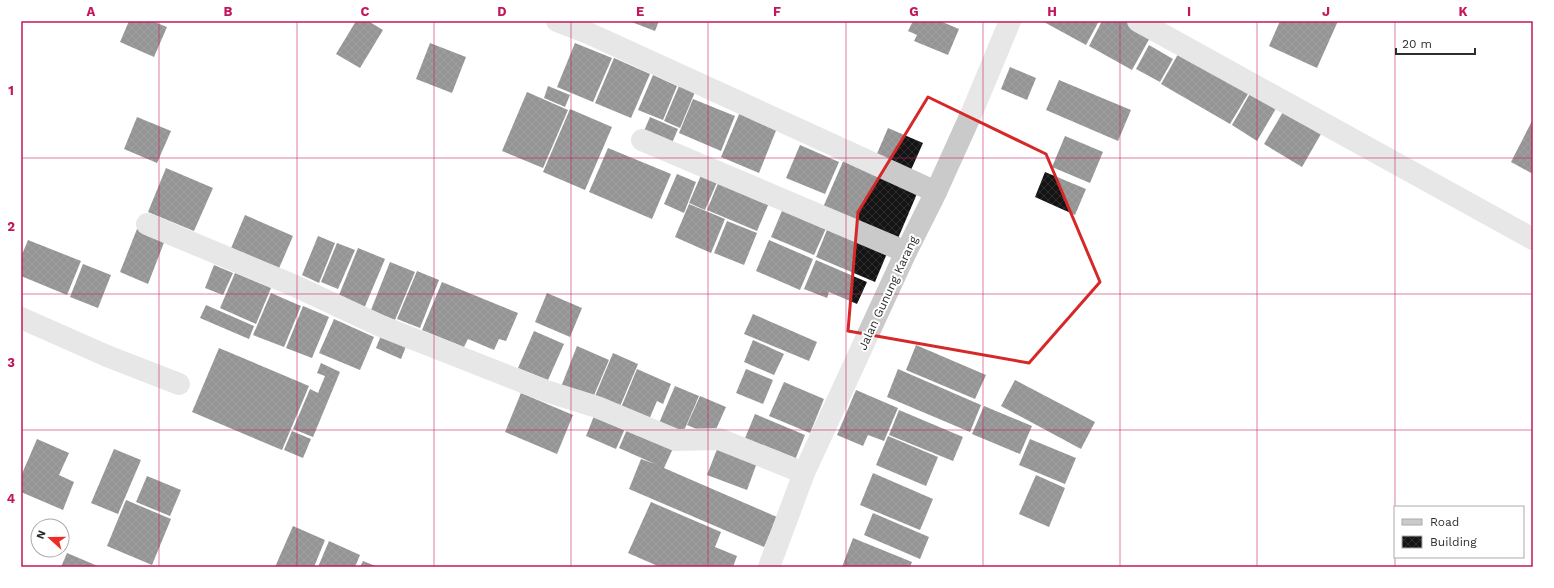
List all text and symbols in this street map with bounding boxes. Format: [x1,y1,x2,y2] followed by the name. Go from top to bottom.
[87,4,96,19] text: A
[224,4,233,19] text: B
[361,4,370,19] text: C
[497,4,507,19] text: D
[636,4,644,19] text: E
[773,4,781,19] text: F
[909,4,919,19] text: G
[1047,4,1057,19] text: H
[1187,4,1191,19] text: I
[1322,4,1330,19] text: J
[1458,4,1468,19] text: K
[1396,30,1475,56] scale bar
[1402,37,1432,51] text: 20 m
[8,83,14,98] text: 1
[7,219,15,234] text: 2
[855,233,921,352] street label: Jalan Gunung Karang
[7,355,15,370] text: 3
[7,491,16,506] text: 4
[1394,506,1524,558] legend
[1430,515,1459,529] text: Road
[30,518,70,558] north arrow
[34,528,49,541] text: N
[1430,535,1477,549] text: Building

